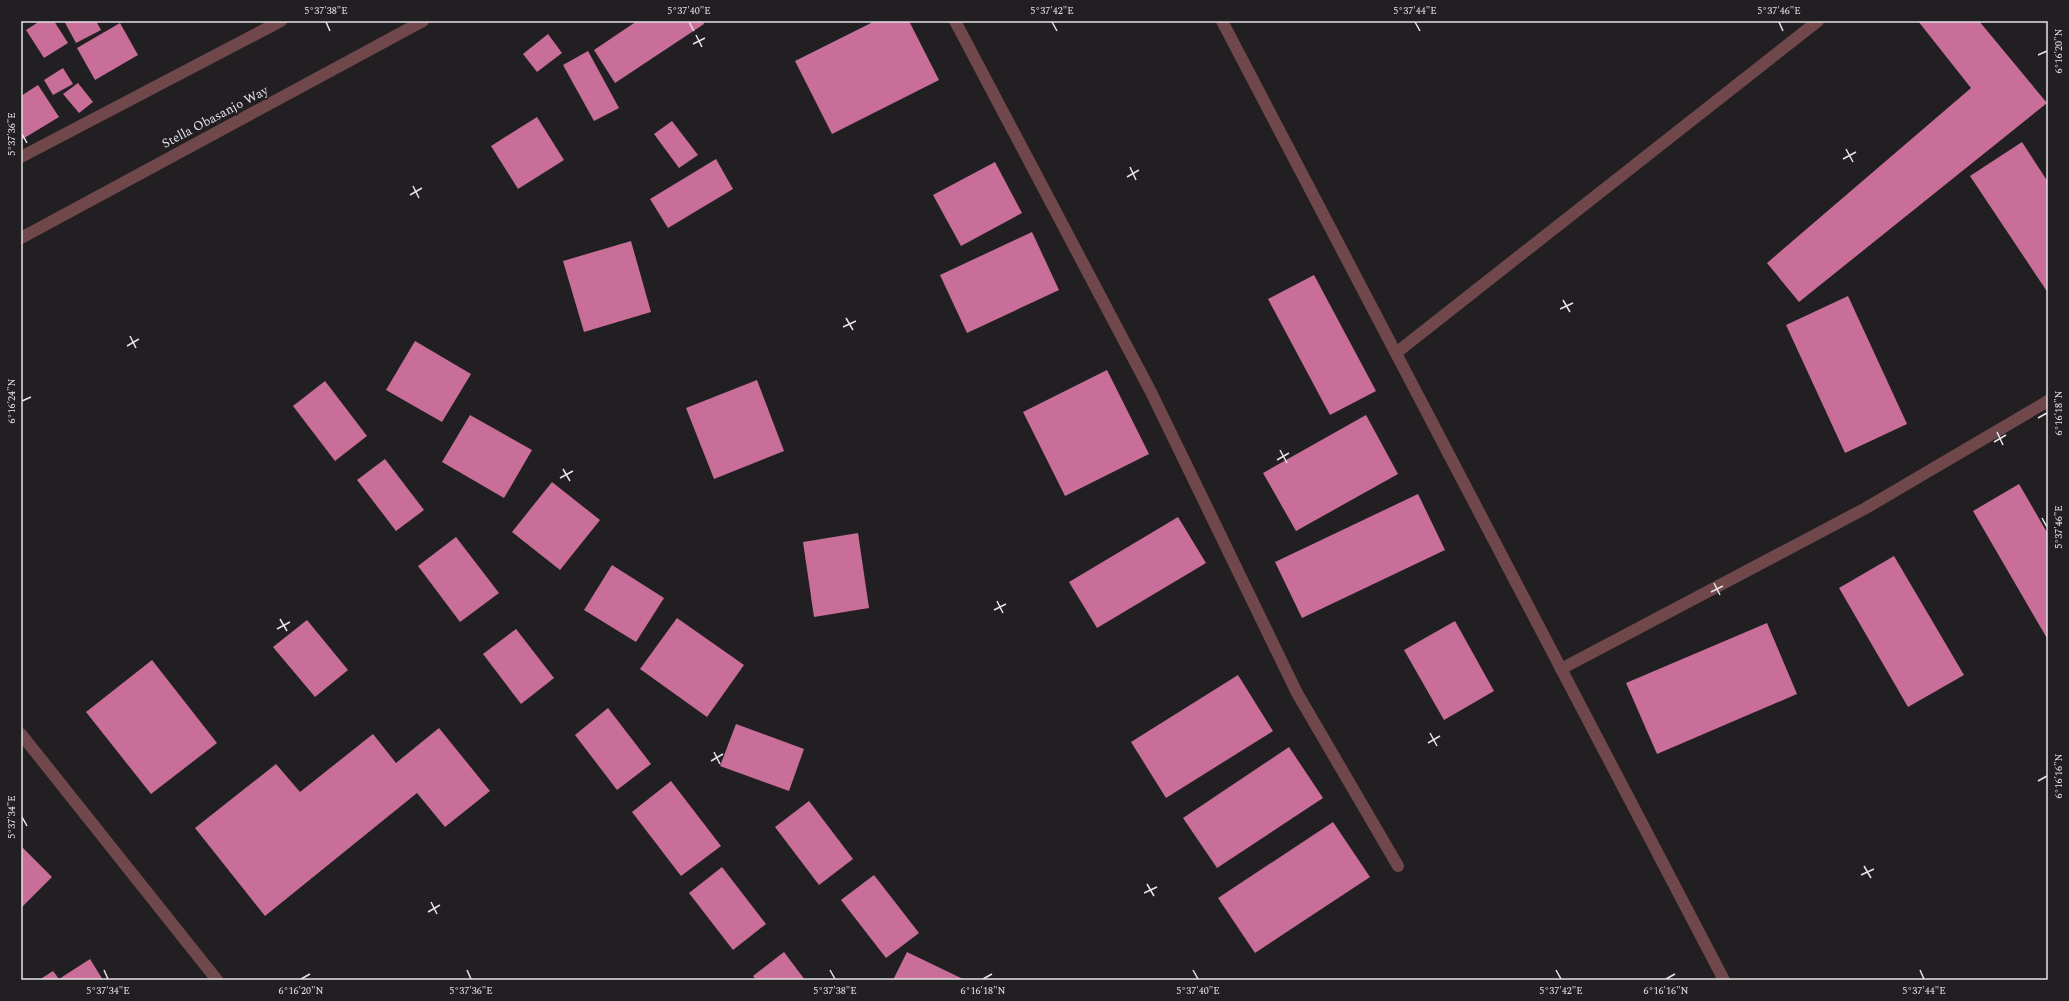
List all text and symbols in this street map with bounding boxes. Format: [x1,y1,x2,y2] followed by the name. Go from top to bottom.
[304,3,348,19] text: 5°37'38"E
[667,3,711,19] text: 5°37'40"E
[1030,3,1074,19] text: 5°37'42"E
[1393,3,1437,19] text: 5°37'44"E
[1757,3,1801,19] text: 5°37'46"E
[2051,29,2067,74] text: 6°16'20"N
[158,80,273,154] street label: Stella Obasanjo Way
[4,112,20,156] text: 5°37'36"E
[4,379,20,424] text: 6°16'24"N
[2051,391,2067,436] text: 6°16'18"N
[2051,505,2067,549] text: 5°37'46"E
[2051,754,2067,799] text: 6°16'16"N
[4,795,20,839] text: 5°37'34"E
[86,983,130,999] text: 5°37'34"E
[279,983,324,999] text: 6°16'20"N
[449,983,493,999] text: 5°37'36"E
[813,983,857,999] text: 5°37'38"E
[961,983,1006,999] text: 6°16'18"N
[1176,983,1220,999] text: 5°37'40"E
[1539,983,1583,999] text: 5°37'42"E
[1644,983,1689,999] text: 6°16'16"N
[1902,983,1946,999] text: 5°37'44"E

